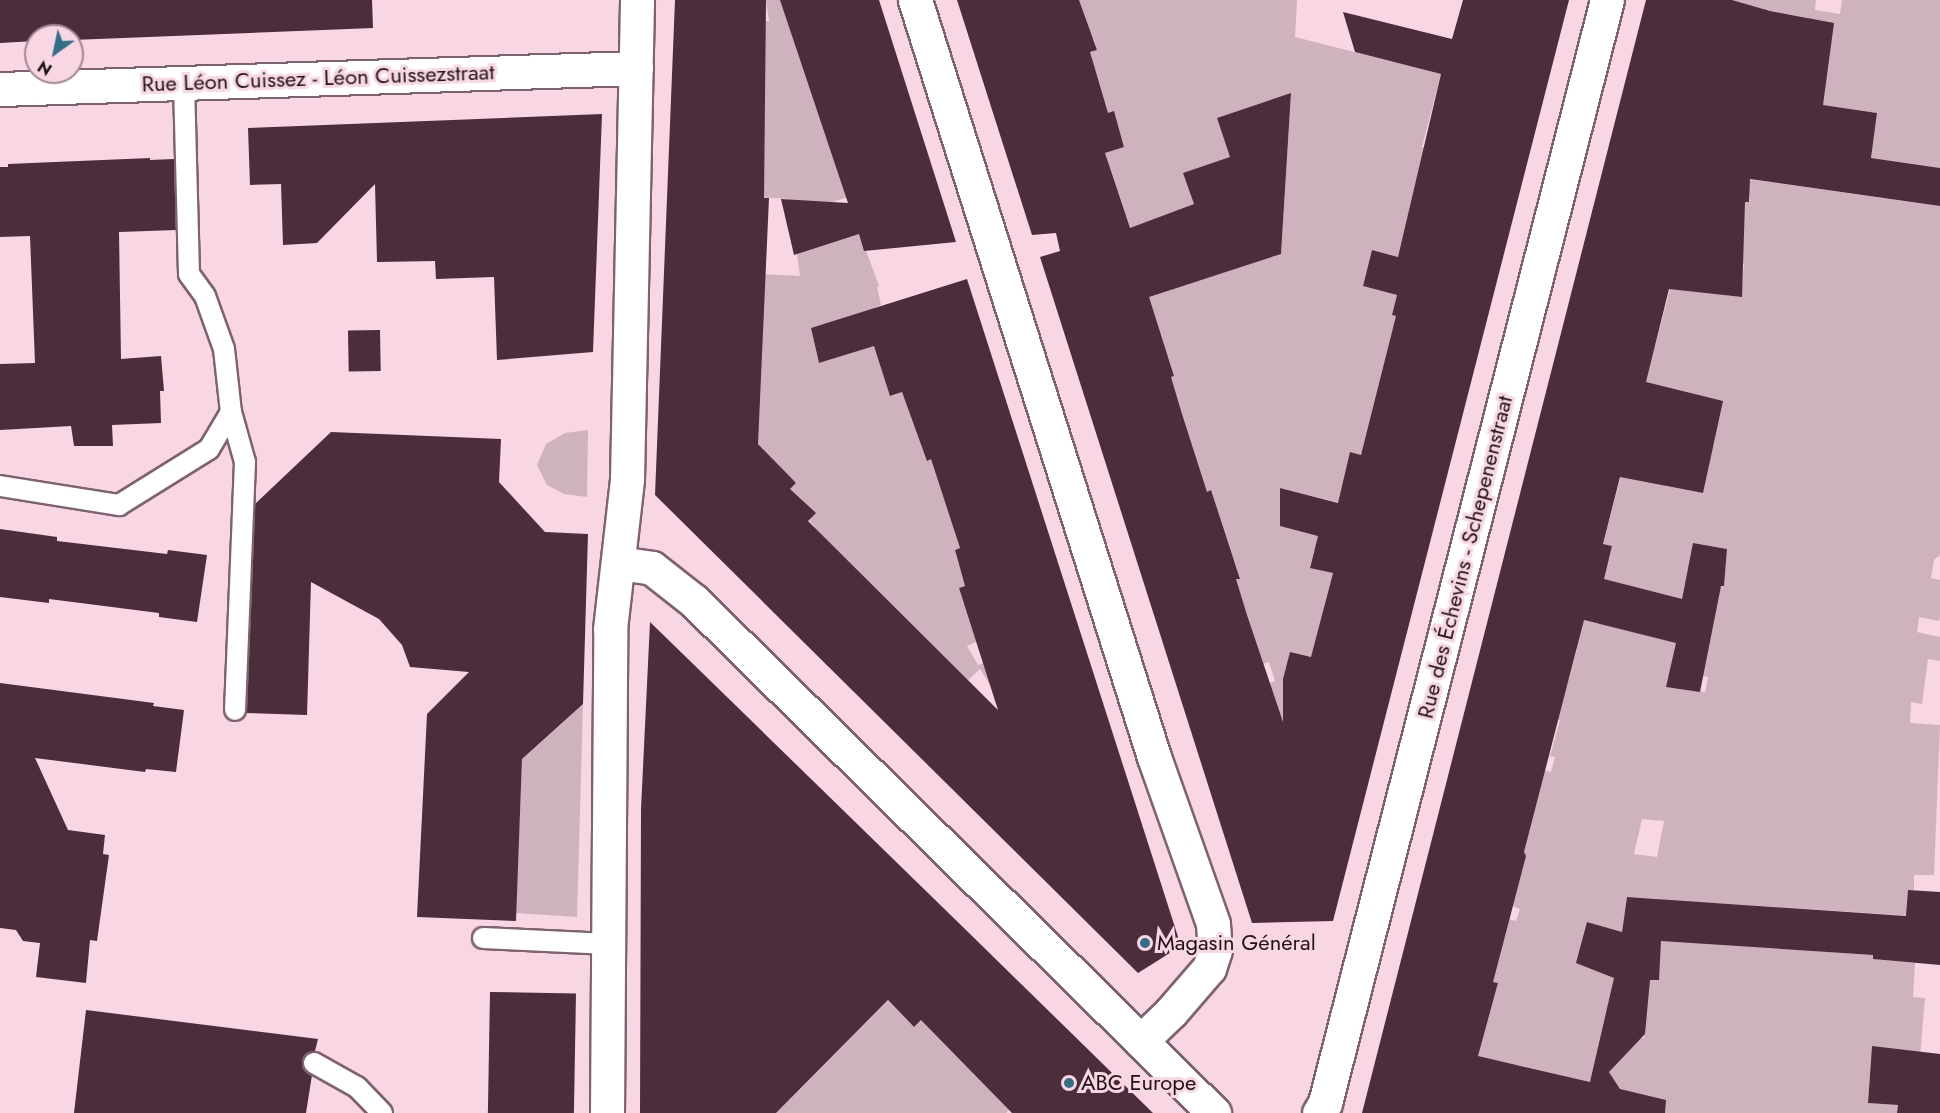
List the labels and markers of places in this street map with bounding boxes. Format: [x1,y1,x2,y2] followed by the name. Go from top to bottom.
[1157,930,1316,956] place label: Magasin Général
[1138,936,1152,950] marker: Magasin Général
[1081,1070,1196,1096] place label: ABC Europe
[1062,1076,1076,1090] marker: ABC Europe

